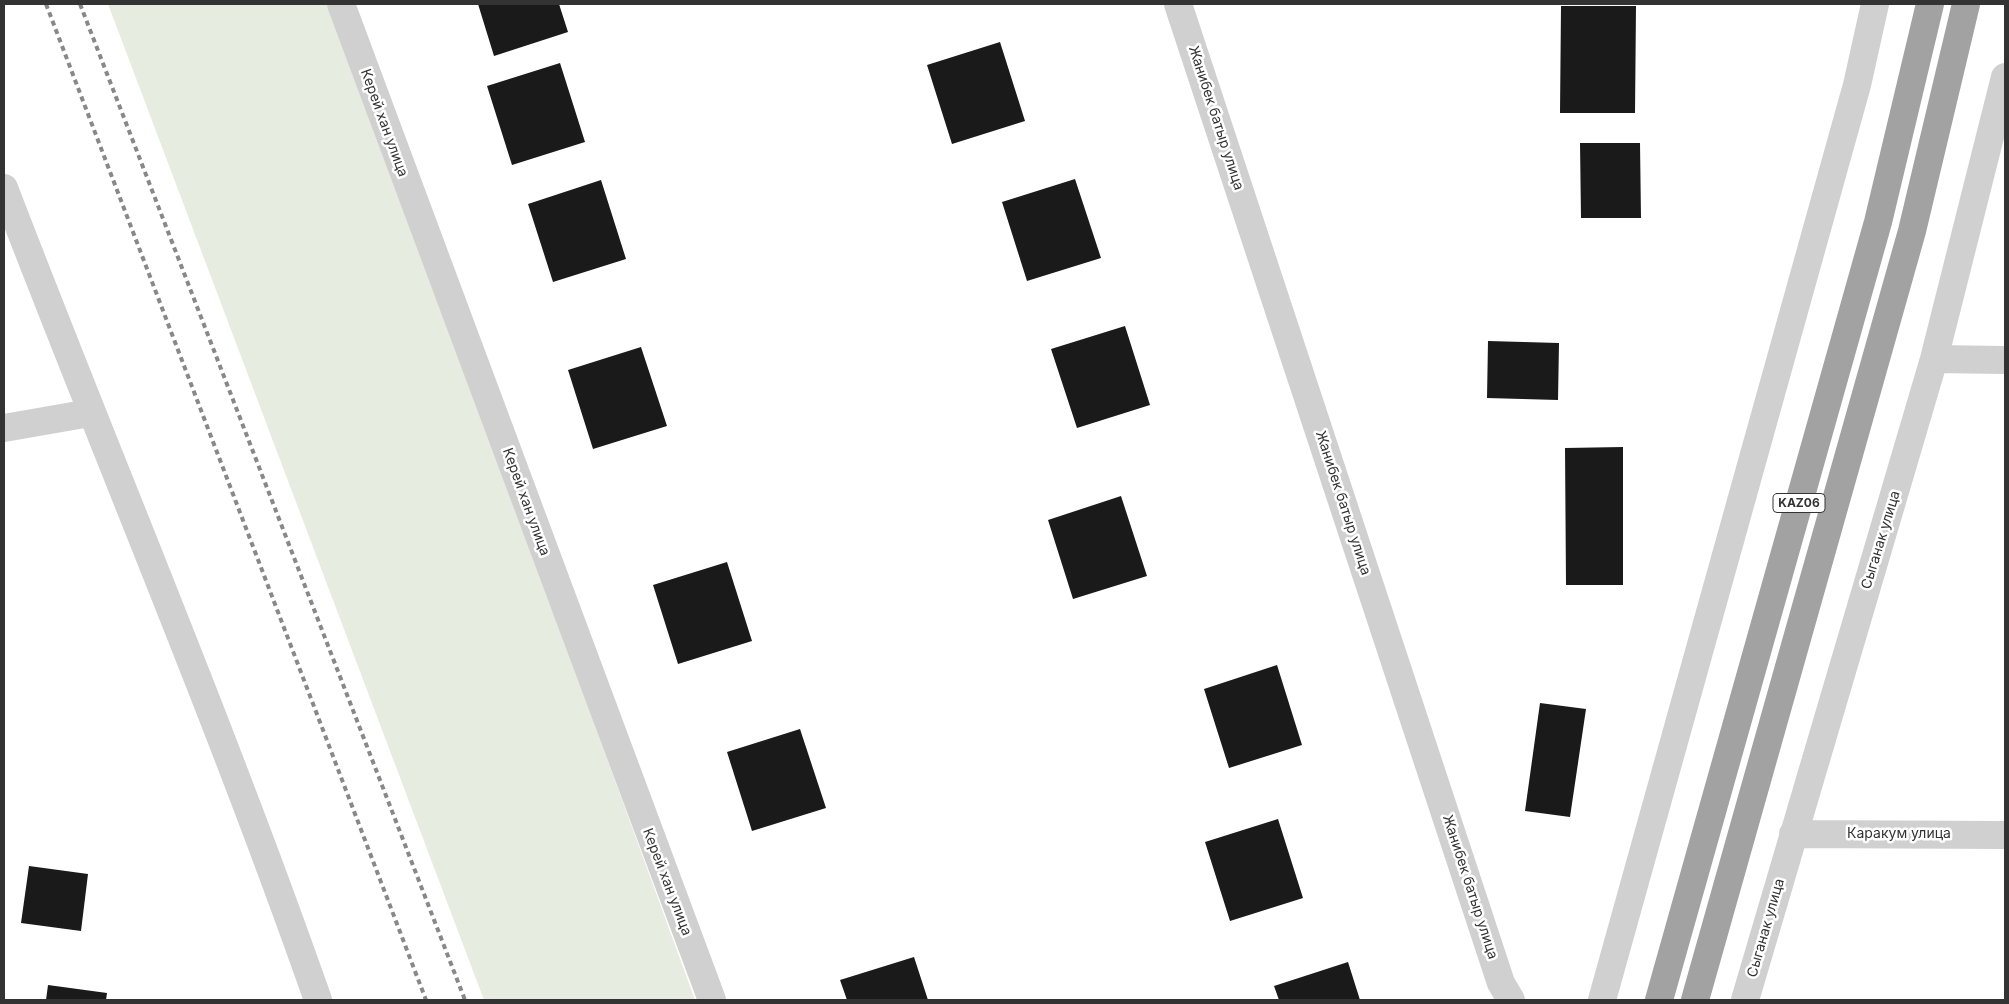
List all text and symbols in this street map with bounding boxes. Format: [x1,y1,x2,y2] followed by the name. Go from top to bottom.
[1185,44,1247,192] street label: Жанибек батыр улица
[357,67,411,179] street label: Керей хан улица
[1312,429,1374,577] street label: Жанибек батыр улица
[499,446,553,558] street label: Керей хан улица
[1858,489,1904,591] street label: Сыганак улица
[1773,493,1825,512] road number: KАZ06
[1439,813,1501,961] street label: Жанибек батыр улица
[639,826,695,938] street label: Керей хан улица
[1847,826,1951,842] street label: Каракум улица
[1744,877,1788,979] street label: Сыганак улица

